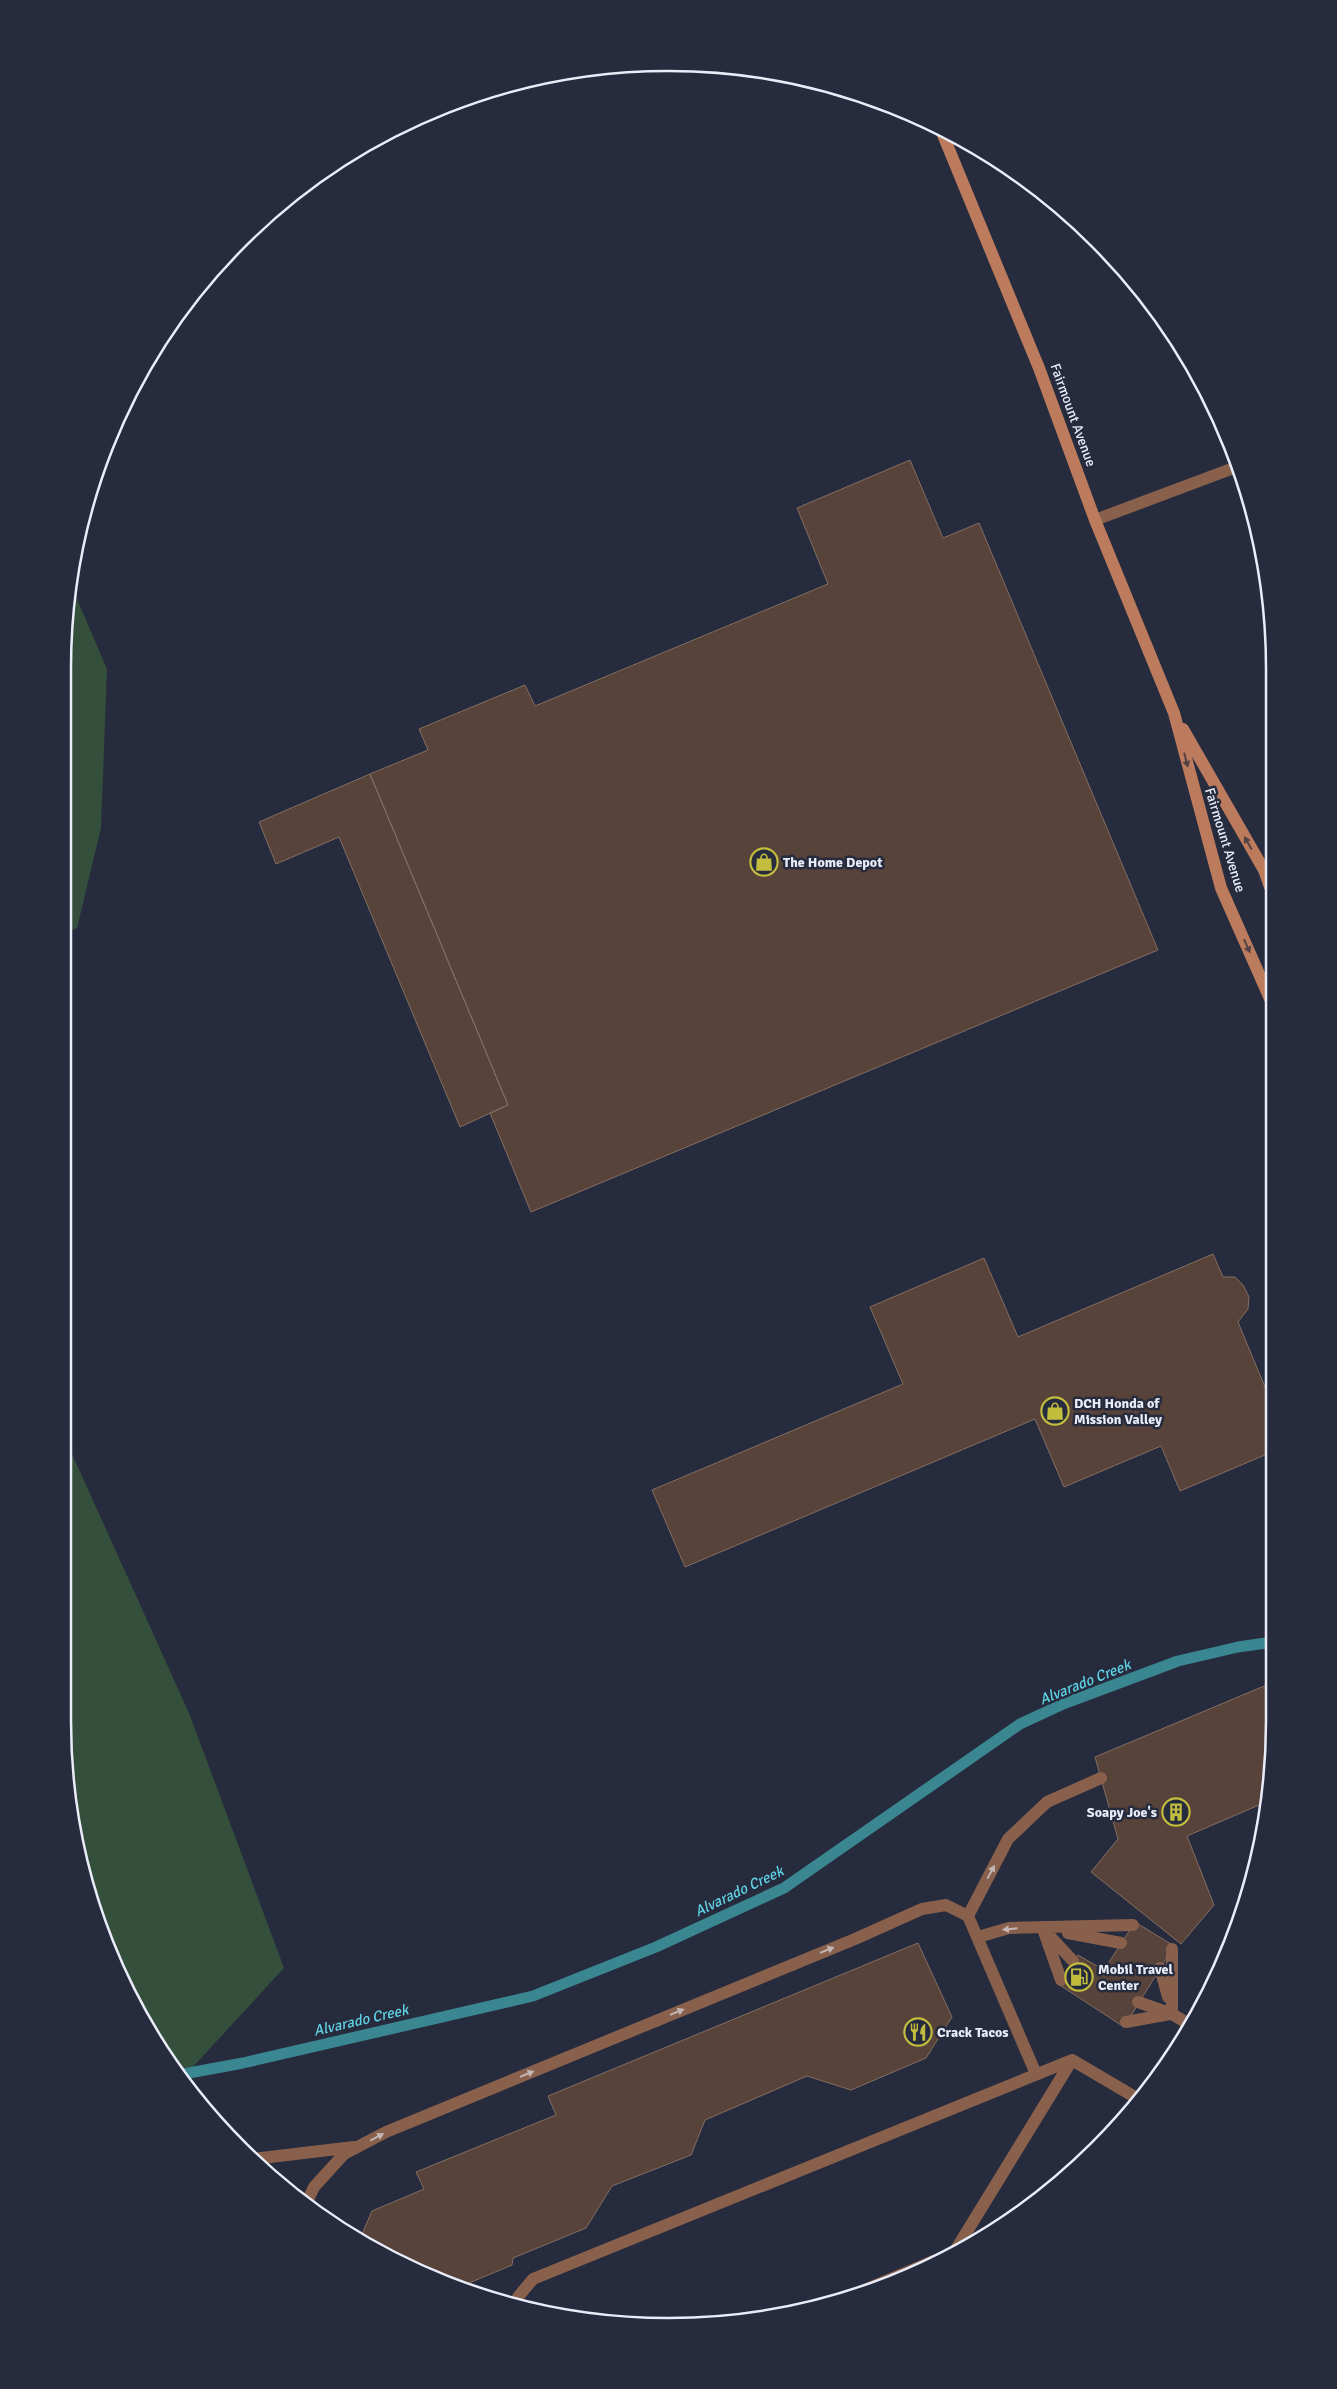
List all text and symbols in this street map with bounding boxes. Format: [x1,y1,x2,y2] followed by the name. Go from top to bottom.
[1046,361,1100,469] street label: Fairmount Avenue
[1183,752,1191,767] one-way arrow
[1201,786,1249,894] street label: Fairmount Avenue
[1244,837,1253,850] one-way arrow
[749,847,779,877] shop icon: The Home Depot
[783,854,883,871] place label: The Home Depot
[1244,939,1252,953] one-way arrow
[1074,1395,1162,1428] place label: DCH Honda of Mission Valley
[1040,1396,1070,1426] shop icon: DCH Honda of Mission Valley
[1037,1655,1134,1708] water label: Alvarado Creek
[1161,1797,1191,1827] building icon: Soapy Joe's
[1087,1804,1157,1821] place label: Soapy Joe's
[692,1861,788,1920] water label: Alvarado Creek
[987,1865,995,1880] one-way arrow
[1002,1925,1018,1933] one-way arrow
[820,1946,834,1954] one-way arrow
[1098,1961,1174,1994] place label: Mobil Travel Center
[1064,1962,1094,1992] fuel station icon: Mobil Travel Center
[312,2000,411,2040] water label: Alvarado Creek
[670,2008,685,2016] one-way arrow
[903,2017,933,2047] restaurant icon: Crack Tacos
[937,2024,1008,2041] place label: Crack Tacos
[520,2070,535,2078] one-way arrow
[370,2133,384,2141] one-way arrow

